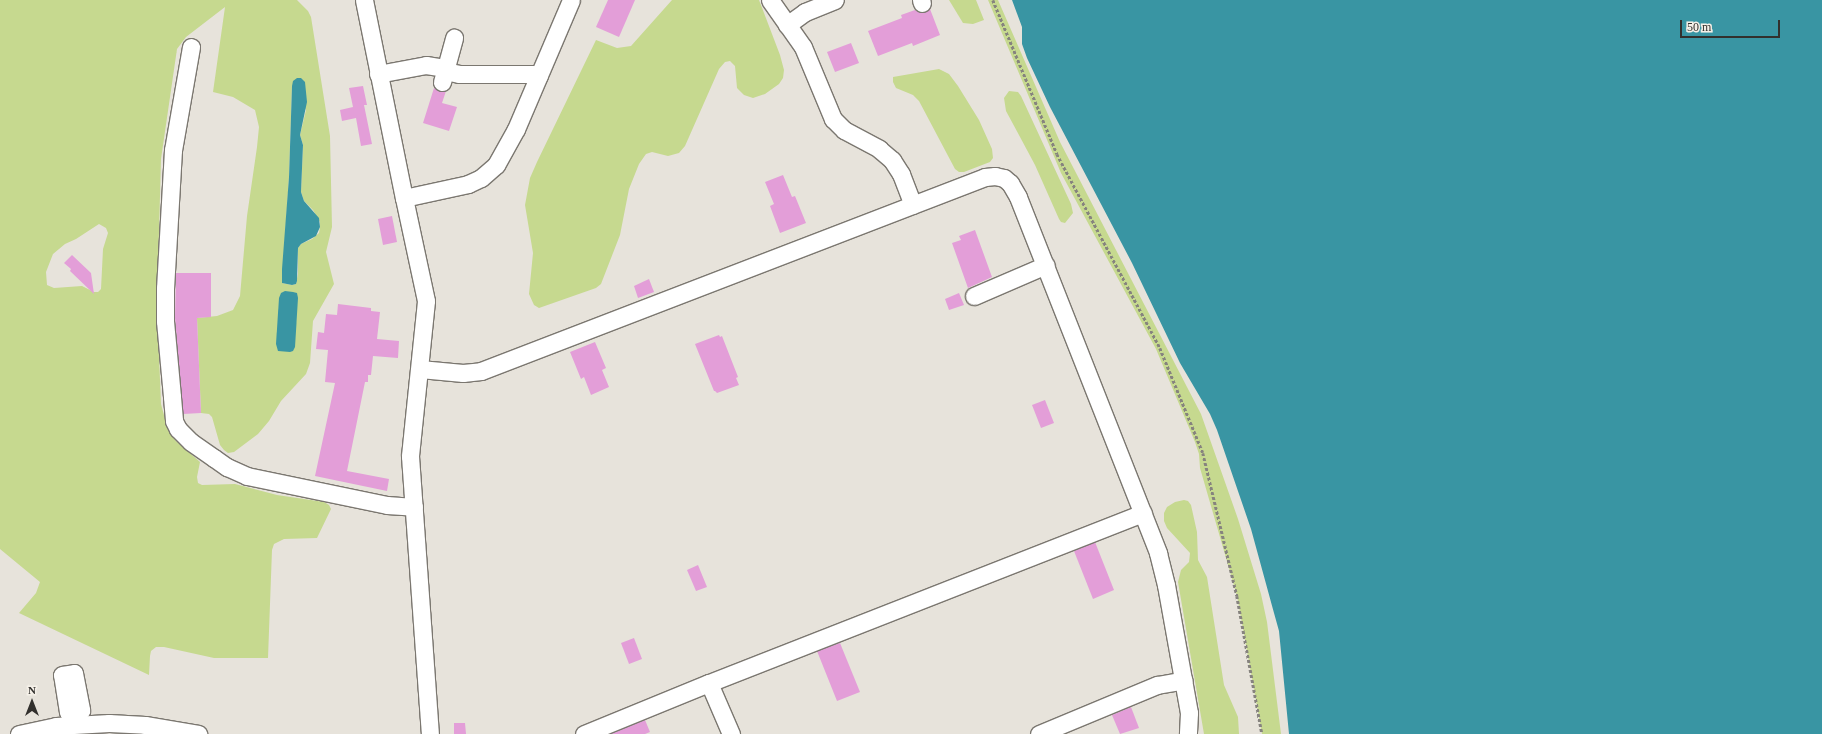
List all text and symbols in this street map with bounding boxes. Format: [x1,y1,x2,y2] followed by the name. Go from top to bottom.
[1682,12,1782,38] scale bar
[1687,20,1711,34] text: 50 m
[12,682,52,722] north arrow
[28,684,36,696] text: N

